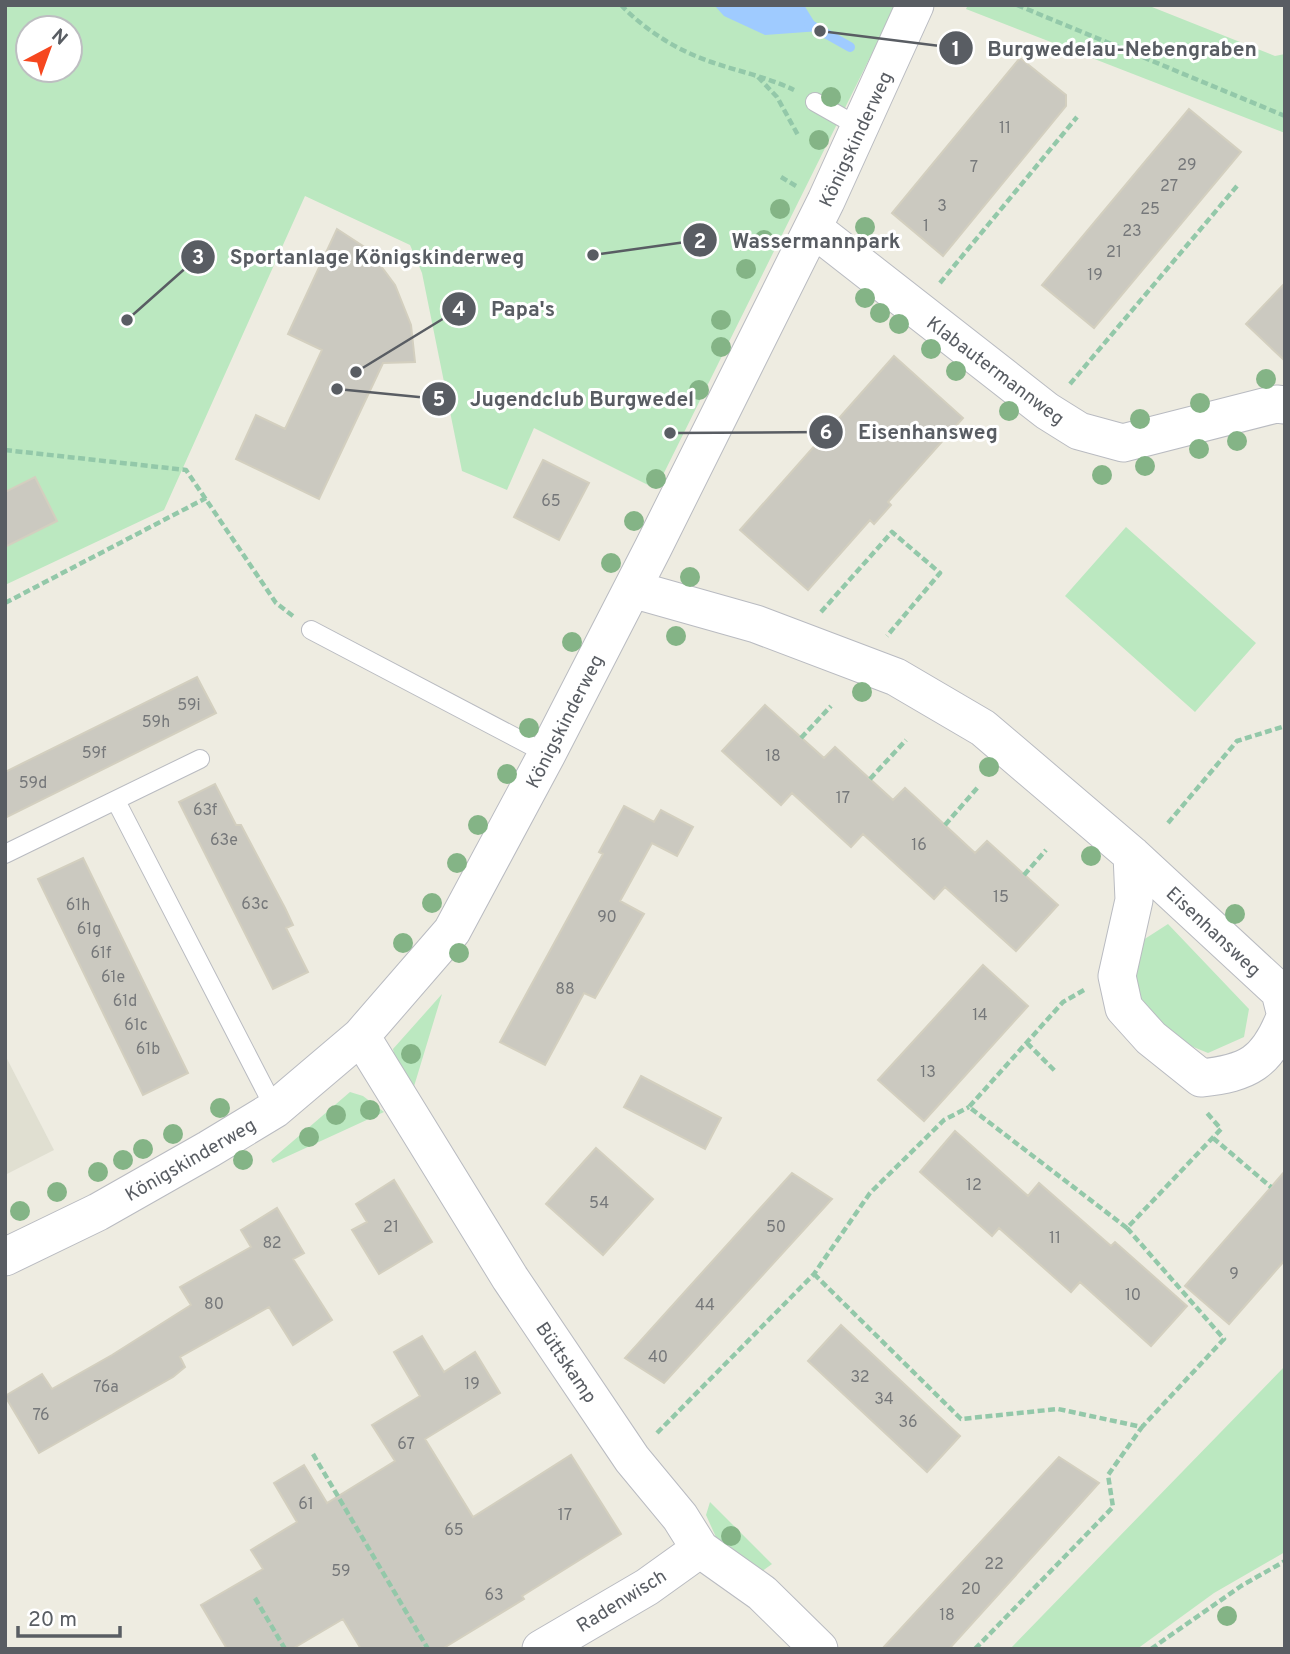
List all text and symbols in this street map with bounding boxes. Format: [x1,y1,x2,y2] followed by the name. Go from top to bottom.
[14,14,84,84] north arrow
[46,24,72,51] text: N
[938,27,1271,69] callout: Burgwedelau-Nebengraben
[952,37,960,64] text: 1
[987,37,1257,64] text: Burgwedelau-Nebengraben
[815,68,899,212] street label: Königskinderweg
[999,119,1011,139] house number: 11
[1177,156,1197,176] house number: 29
[970,158,978,178] house number: 7
[1160,177,1178,197] house number: 27
[937,197,947,217] house number: 3
[1140,200,1160,220] house number: 25
[923,217,929,237] house number: 1
[683,219,915,261] callout: Wassermannpark
[1122,222,1142,242] house number: 23
[694,229,706,256] text: 2
[731,229,901,256] text: Wassermannpark
[180,236,538,278] callout: Sportanlage Königskinderweg
[1106,243,1122,263] house number: 21
[192,245,204,272] text: 3
[230,245,524,272] text: Sportanlage Königskinderweg
[1087,266,1103,286] house number: 19
[441,288,569,330] callout: Papa's
[452,297,466,324] text: 4
[491,297,555,324] text: Papa's
[921,312,1068,431] street label: Klabautermannweg
[421,378,709,420] callout: Jugendclub Burgwedel
[433,387,445,414] text: 5
[470,387,694,414] text: Jugendclub Burgwedel
[809,411,1012,453] callout: Eisenhansweg
[820,420,832,447] text: 6
[858,420,998,447] text: Eisenhansweg
[541,492,561,512] house number: 65
[522,651,610,793] street label: Königskinderweg
[177,696,201,716] house number: 59i
[142,713,170,733] house number: 59h
[82,744,107,764] house number: 59f
[765,747,781,767] house number: 18
[19,774,47,794] house number: 59d
[836,789,850,809] house number: 17
[193,801,218,821] house number: 63f
[210,831,238,851] house number: 63e
[911,836,927,856] house number: 16
[1160,882,1265,983] street label: Eisenhansweg
[993,888,1009,908] house number: 15
[241,895,269,915] house number: 63c
[66,896,90,916] house number: 61h
[597,908,617,928] house number: 90
[77,920,101,940] house number: 61g
[91,944,112,964] house number: 61f
[101,968,125,988] house number: 61e
[555,980,575,1000] house number: 88
[113,992,137,1012] house number: 61d
[972,1006,988,1026] house number: 14
[124,1016,148,1036] house number: 61c
[136,1040,160,1060] house number: 61b
[920,1063,936,1083] house number: 13
[121,1114,261,1208] street label: Königskinderweg
[966,1176,982,1196] house number: 12
[589,1194,609,1214] house number: 54
[383,1218,399,1238] house number: 21
[766,1218,786,1238] house number: 50
[1049,1229,1061,1249] house number: 11
[262,1234,282,1254] house number: 82
[1229,1265,1239,1285] house number: 9
[1125,1286,1141,1306] house number: 10
[204,1295,224,1315] house number: 80
[695,1296,715,1316] house number: 44
[529,1318,601,1408] street label: Büttskamp
[648,1348,668,1368] house number: 40
[850,1368,870,1388] house number: 32
[464,1375,480,1395] house number: 19
[93,1378,119,1398] house number: 76a
[874,1390,894,1410] house number: 34
[32,1406,50,1426] house number: 76
[898,1413,918,1433] house number: 36
[397,1435,415,1455] house number: 67
[298,1495,314,1515] house number: 61
[558,1506,572,1526] house number: 17
[444,1521,464,1541] house number: 65
[984,1555,1004,1575] house number: 22
[331,1562,351,1582] house number: 59
[573,1565,672,1639] street label: Radenwisch
[961,1580,981,1600] house number: 20
[484,1586,504,1606] house number: 63
[18,1594,119,1638] scale bar
[939,1606,955,1626] house number: 18
[28,1607,77,1634] text: 20 m

